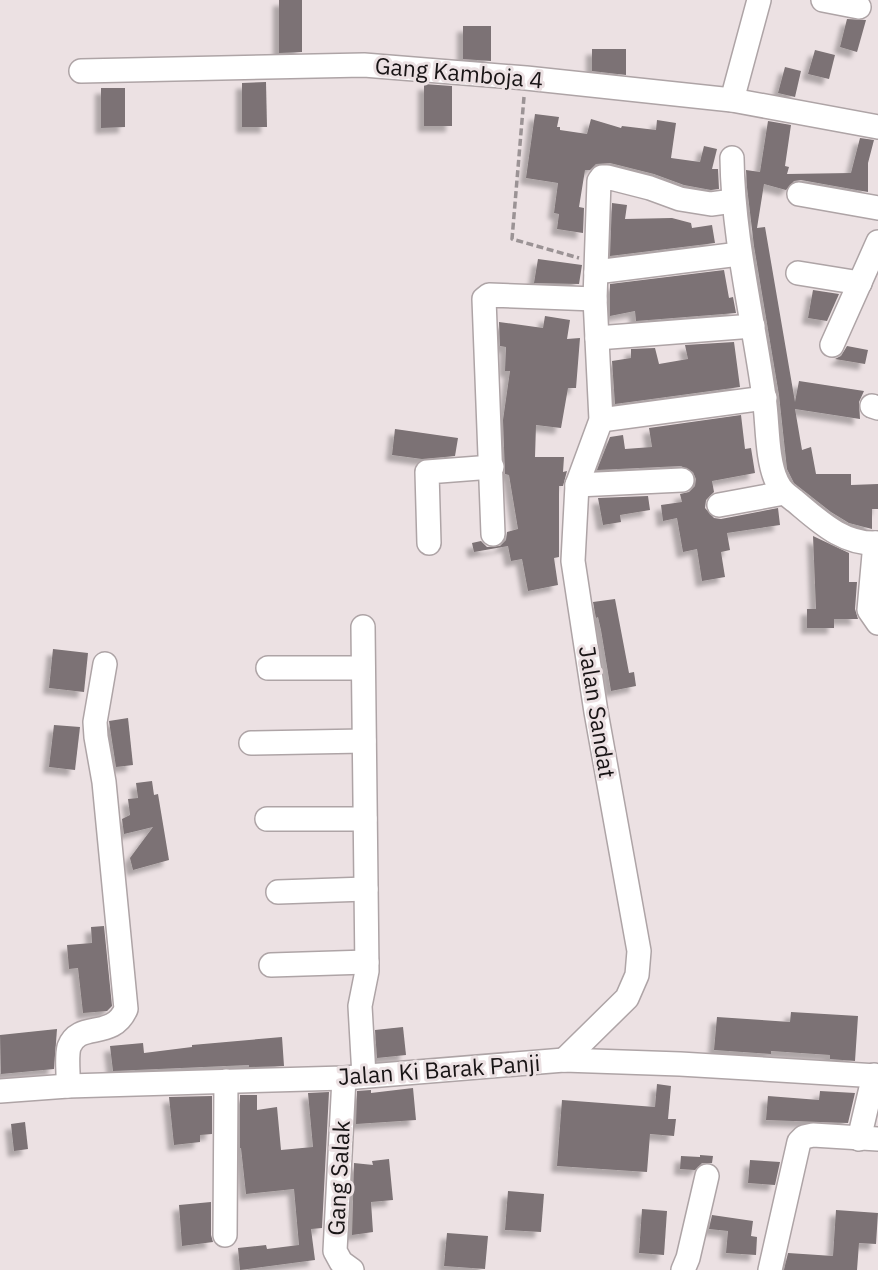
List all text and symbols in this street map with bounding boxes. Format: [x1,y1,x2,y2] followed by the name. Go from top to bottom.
[374,50,545,94] street label: Gang Kamboja 4
[573,644,623,780] street label: Jalan Sandat
[337,1047,541,1091] street label: Jalan Ki Barak Panji
[320,1120,356,1236] street label: Gang Salak

